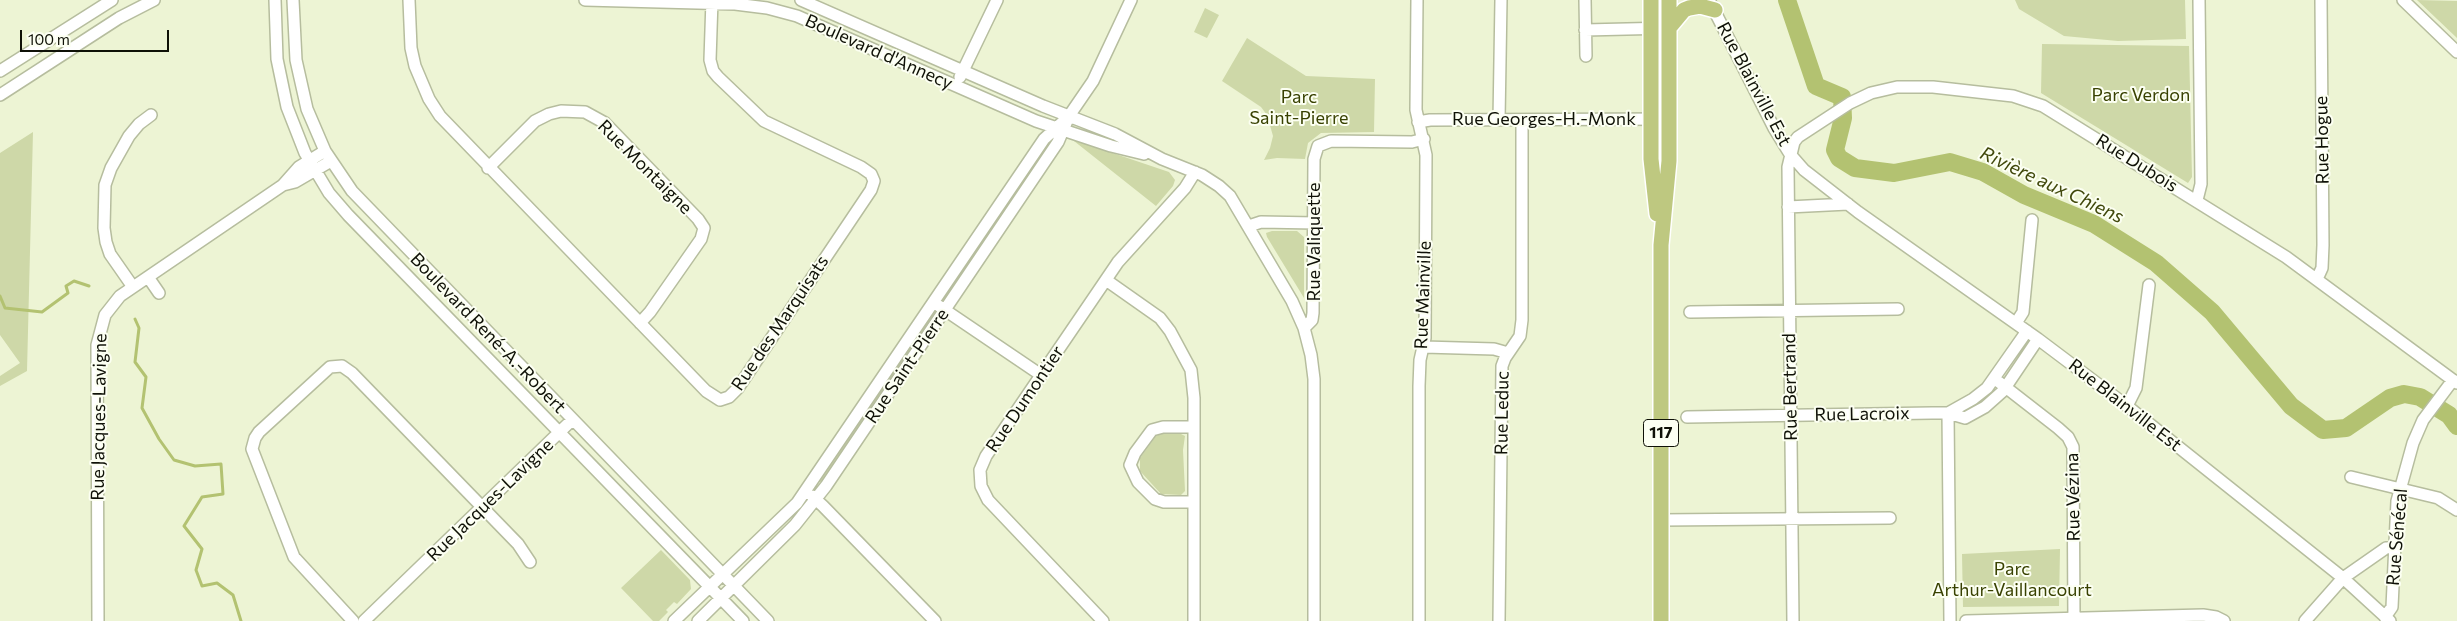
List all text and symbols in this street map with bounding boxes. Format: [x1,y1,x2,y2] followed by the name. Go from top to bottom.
[802,10,956,94] street label: Boulevard d'Annecy
[1712,18,1796,150] street label: Rue Blainville Est
[22,20,171,52] scale bar
[28,30,70,48] text: 100 m
[2092,84,2190,106] park label: Parc Verdon
[1250,86,1348,128] park label: Parc Saint-Pierre
[2310,96,2334,184] street label: Rue Hogue
[1452,108,1636,130] street label: Rue Georges-H.-Monk
[593,115,697,219] street label: Rue Montaigne
[2092,129,2182,197] street label: Rue Dubois
[1977,142,2127,228] water label: Rivière aux Chiens
[1303,182,1325,302] street label: Rue Valiquette
[1410,240,1436,350] street label: Rue Mainville
[406,248,570,418] street label: Boulevard René-A.-Robert
[727,251,833,395] street label: Rue des Marquisats
[861,304,953,428] street label: Rue Saint-Pierre
[87,333,111,501] street label: Rue Jacques-Lavigne
[1778,333,1802,441] street label: Rue Bertrand
[981,342,1069,456] street label: Rue Dumontier
[2064,354,2186,456] street label: Rue Blainville Est
[1490,371,1514,455] street label: Rue Leduc
[1814,402,1910,426] street label: Rue Lacroix
[1644,419,1678,446] road number: 117
[422,434,558,566] street label: Rue Jacques-Lavigne
[2061,452,2085,542] street label: Rue Vézina
[2382,487,2412,587] street label: Rue Sénécal
[1932,558,2092,600] park label: Parc Arthur-Vaillancourt

